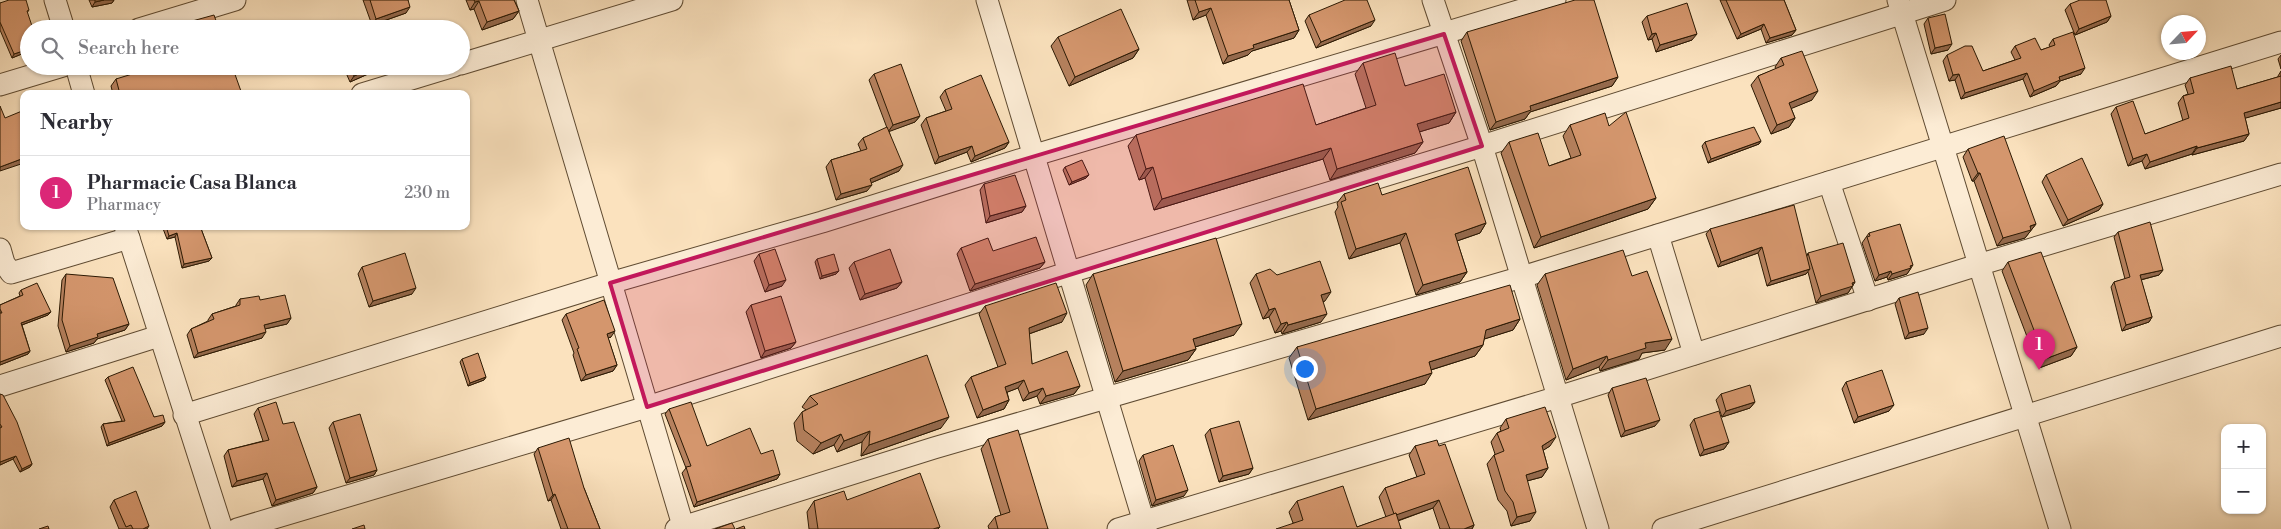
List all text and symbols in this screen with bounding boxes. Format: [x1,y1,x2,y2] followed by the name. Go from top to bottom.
[2161,15,2206,60] north arrow
[20,20,470,75] search box
[38,34,66,62] icon: search
[78,36,179,60] text: Search here
[40,110,113,136] text: Nearby
[87,171,297,195] text: Pharmacie Casa Blanca
[52,183,60,203] text: 1
[404,183,450,203] text: 230 m
[87,195,161,215] text: Pharmacy
[2023,329,2055,370] pin: 1
[1292,356,1318,382] your location
[2221,424,2266,514] map controls
[2221,424,2266,469] button: +
[2221,469,2266,514] button: −

